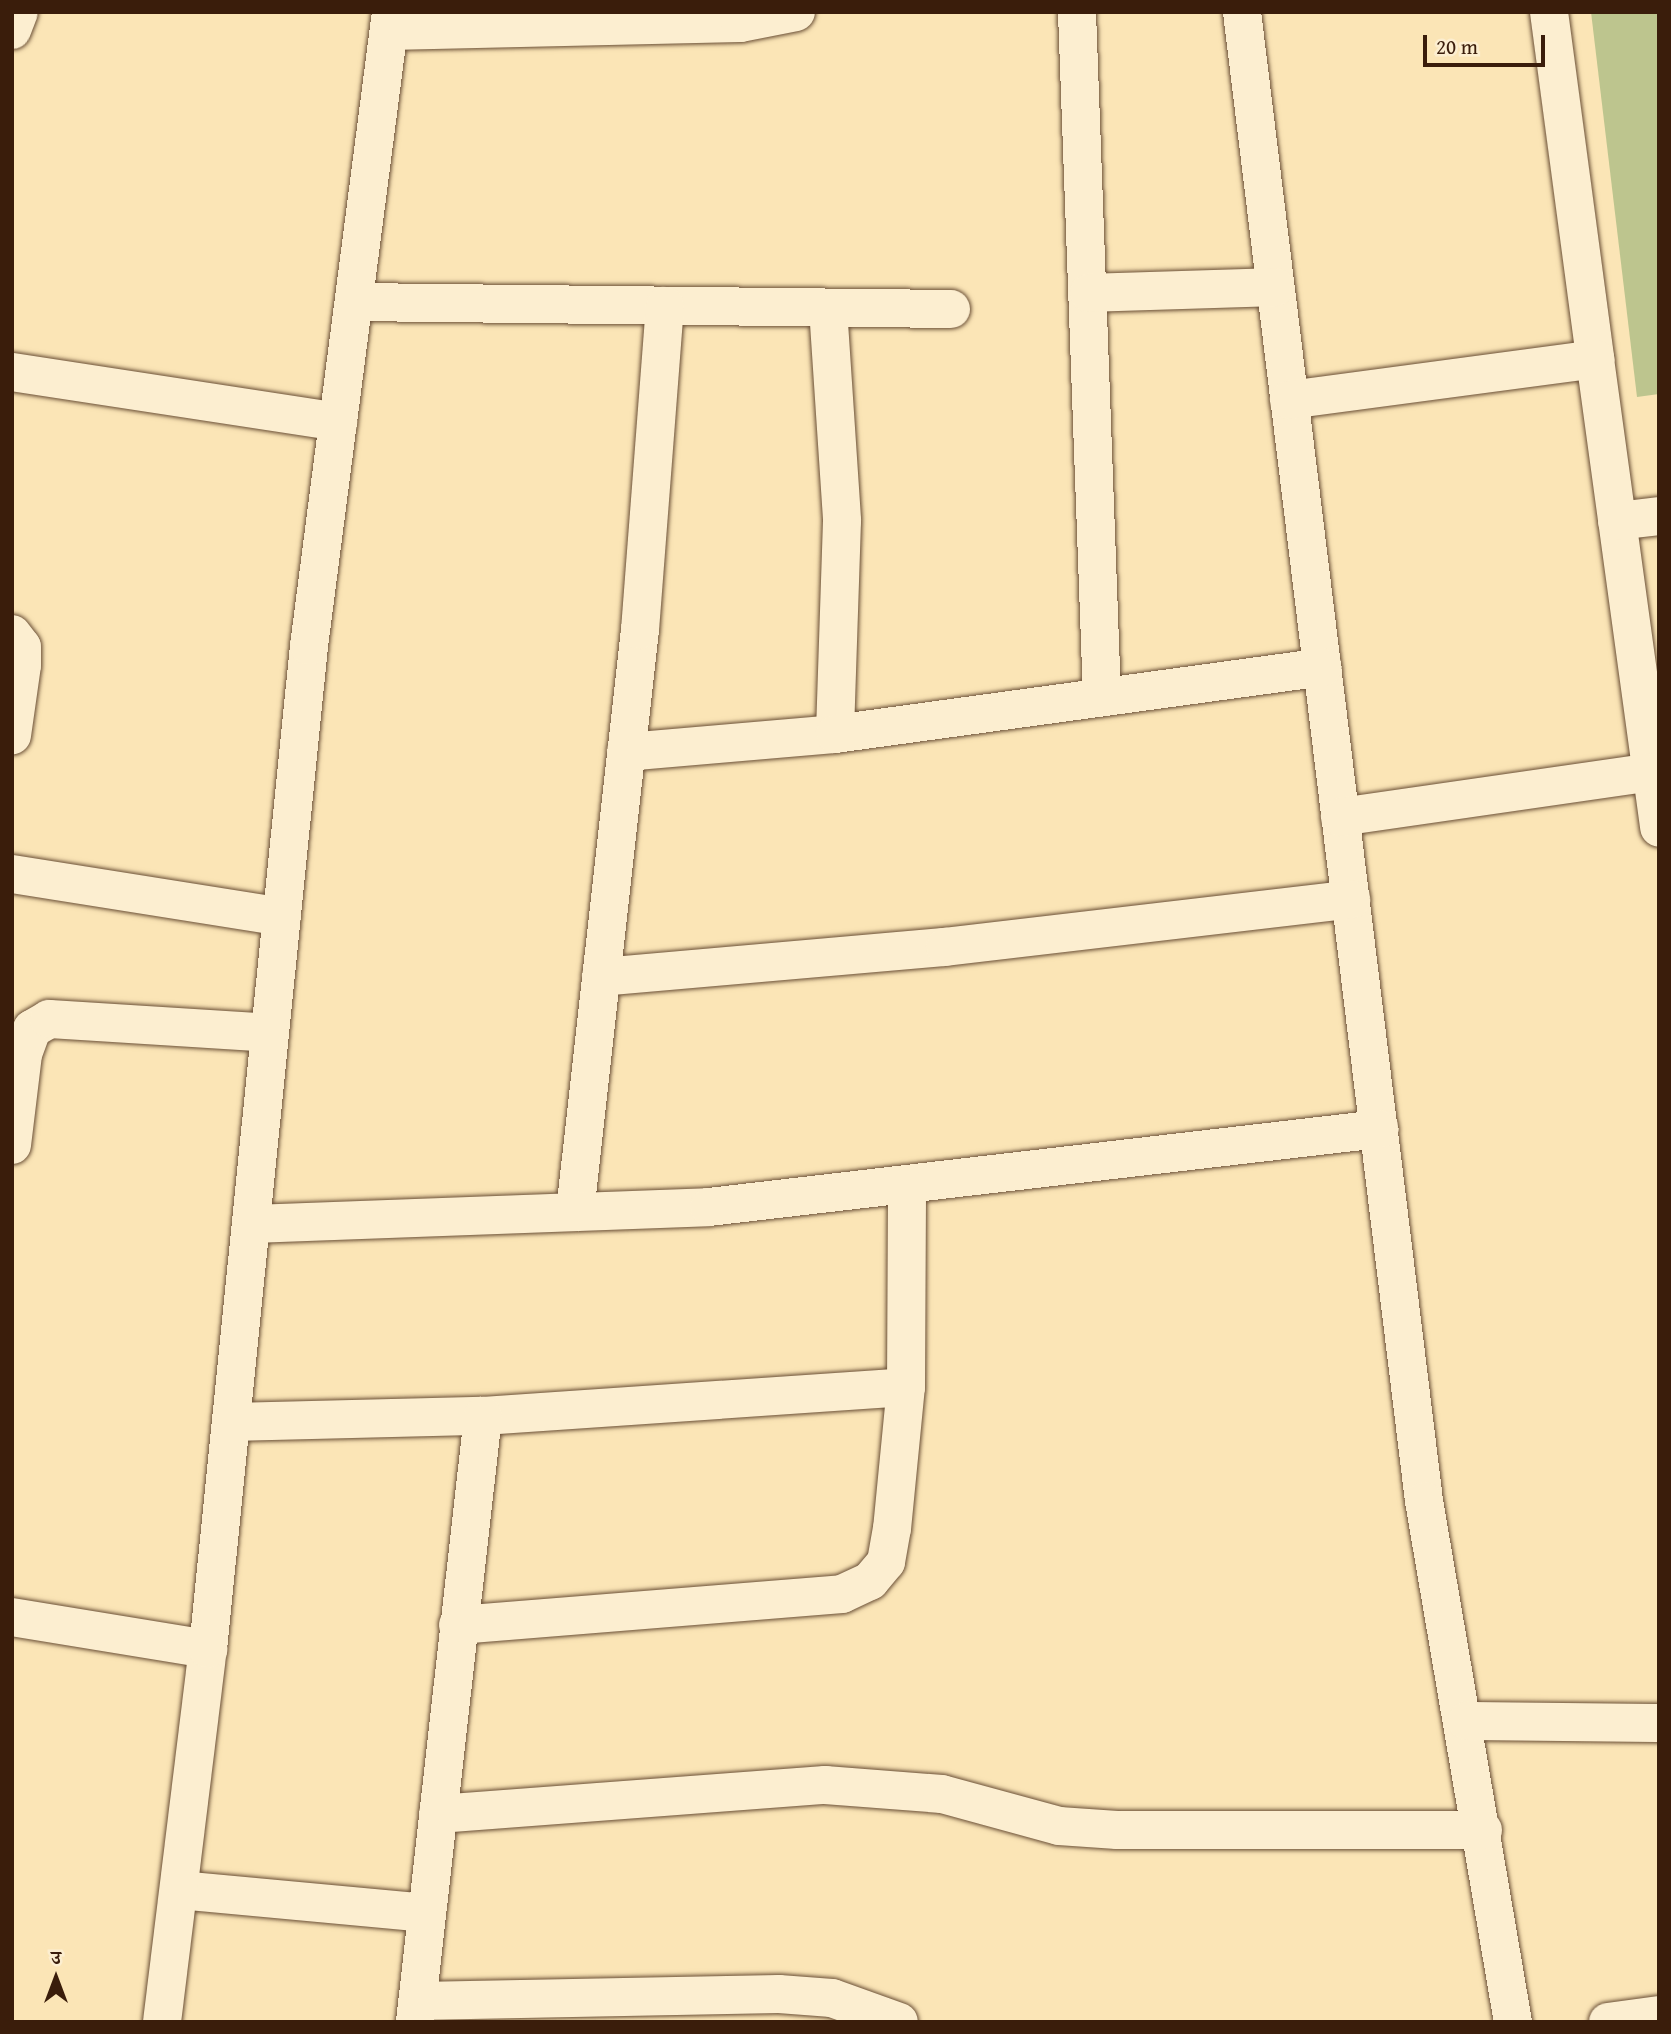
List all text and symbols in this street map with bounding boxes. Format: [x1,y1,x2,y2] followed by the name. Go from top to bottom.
[1426,21,1548,65] scale bar
[1436,31,1478,62] text: 20 m
[21,1943,91,2013] north arrow
[51,1943,61,1971] text: उ

